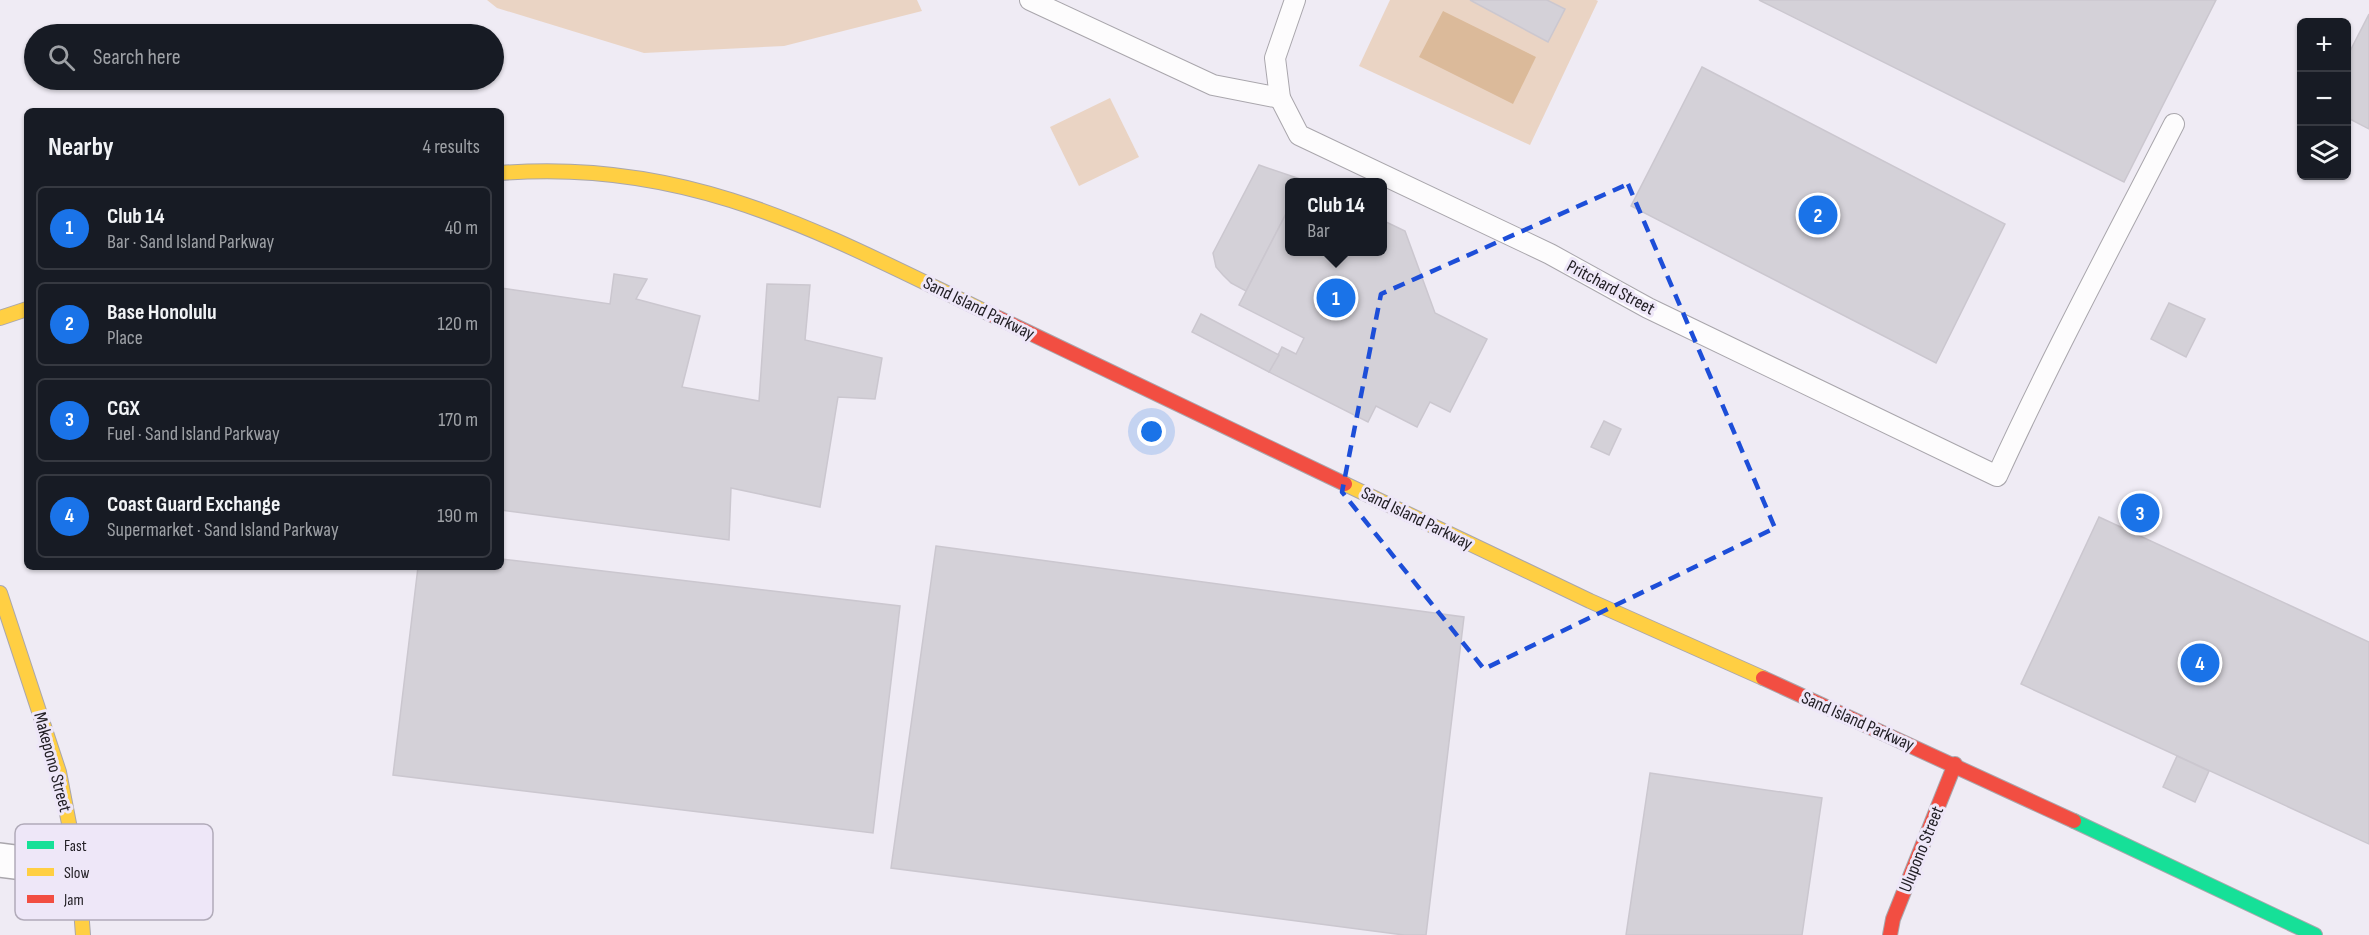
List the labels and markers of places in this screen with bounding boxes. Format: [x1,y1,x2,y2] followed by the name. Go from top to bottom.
[1798,192,1838,238] pin: 2
[1316,276,1356,320] pin: 1
[2120,490,2160,536] pin: 3
[2180,640,2220,686] pin: 4

